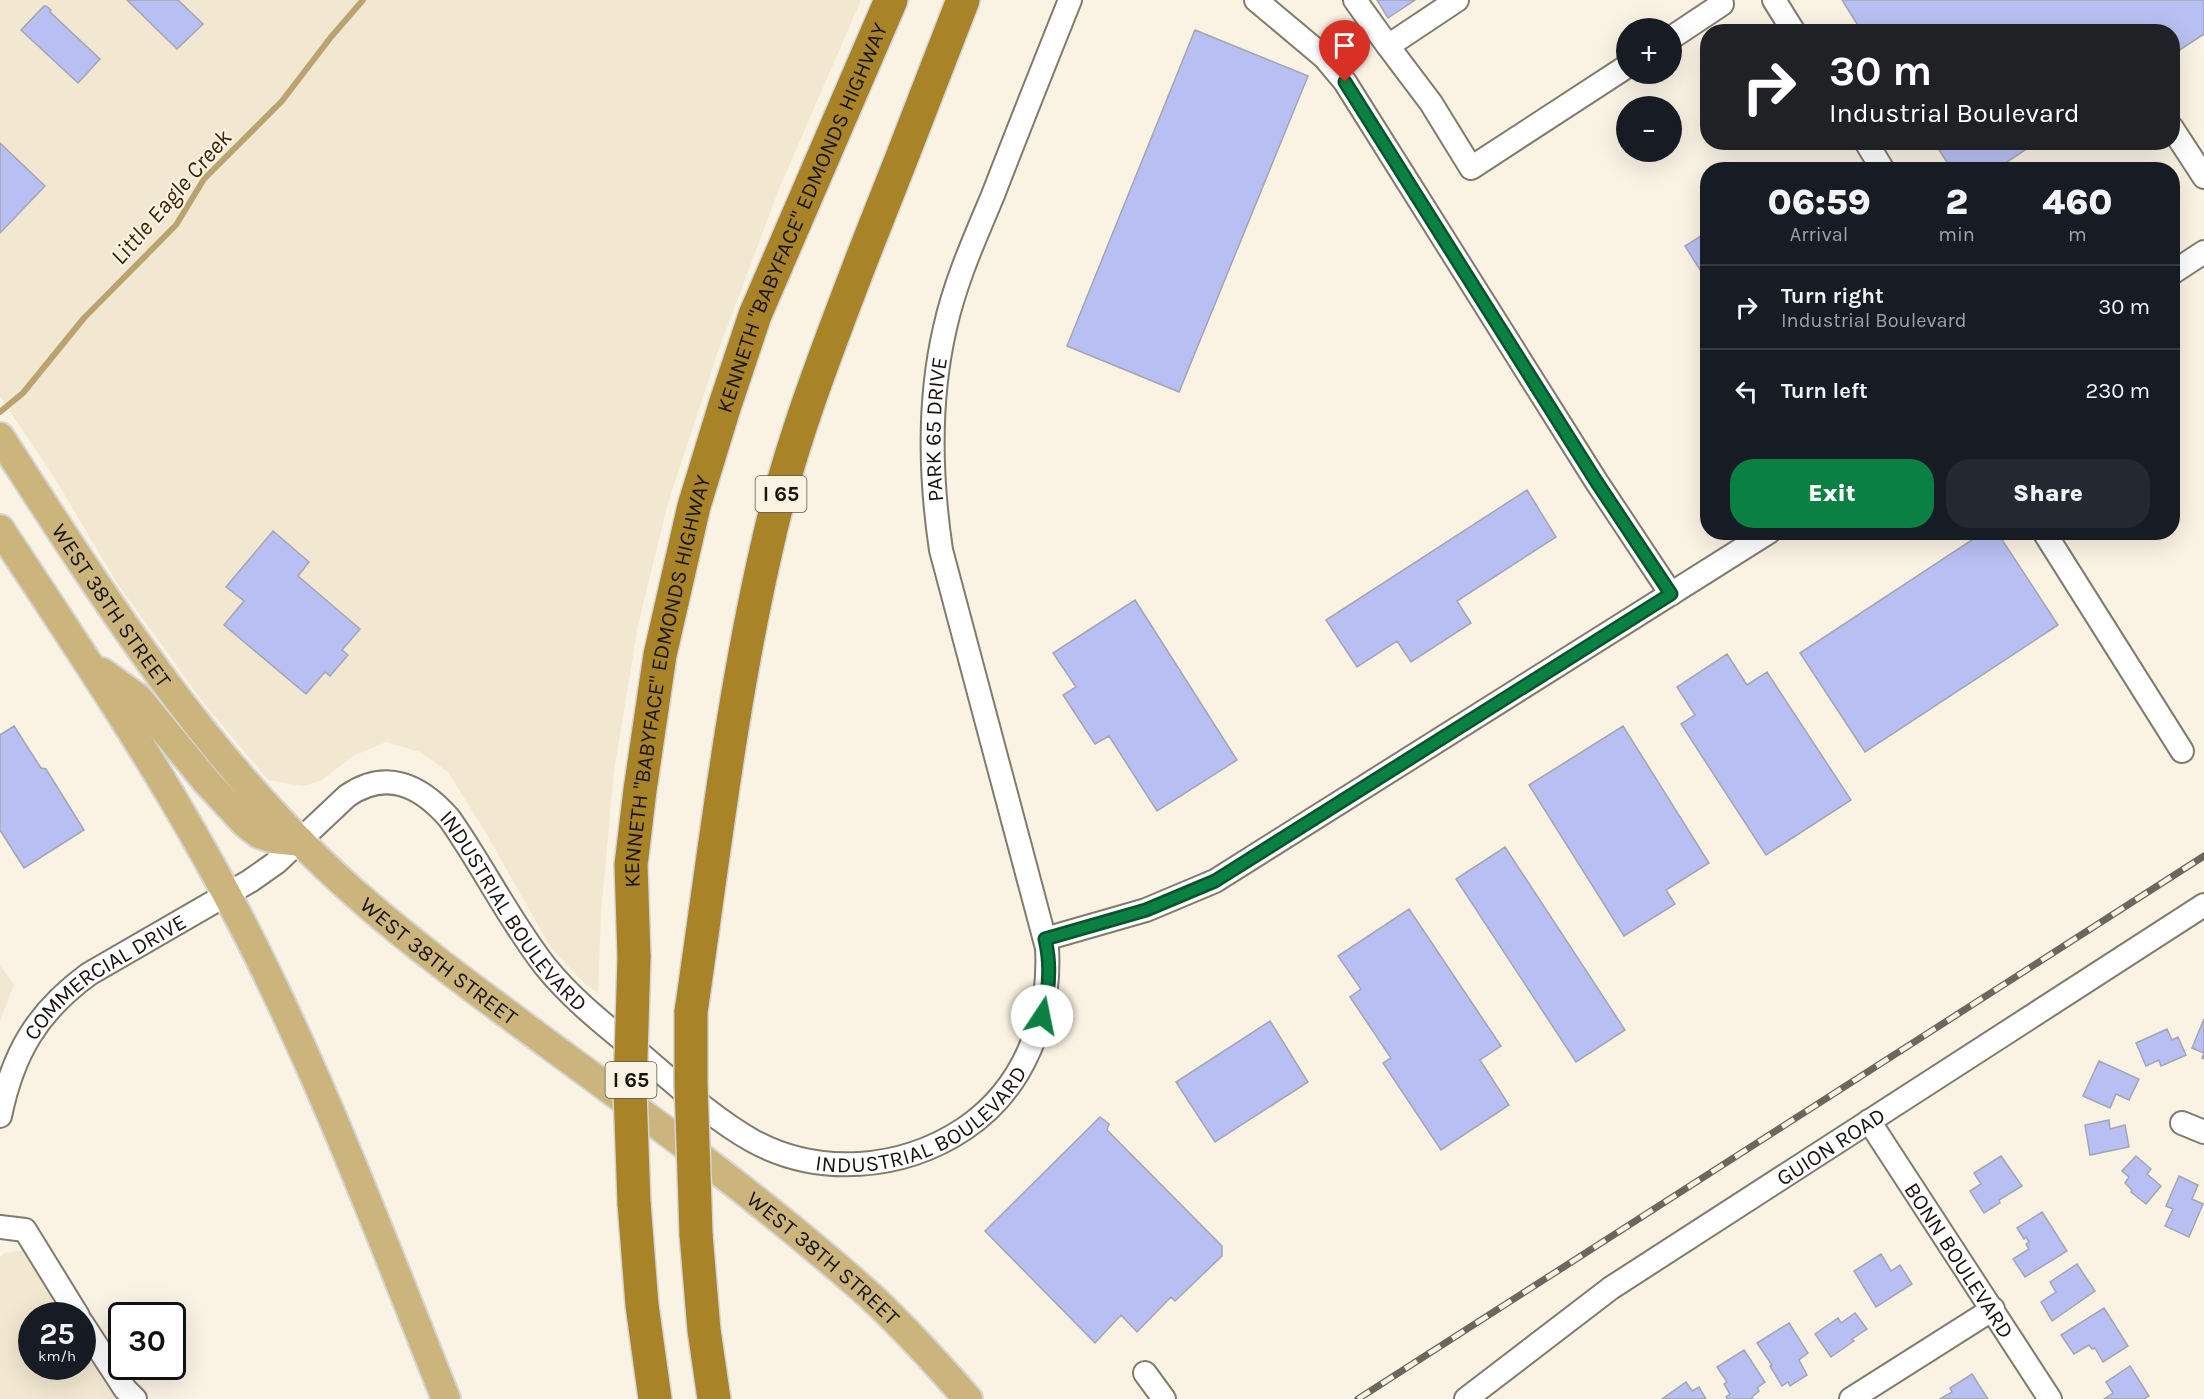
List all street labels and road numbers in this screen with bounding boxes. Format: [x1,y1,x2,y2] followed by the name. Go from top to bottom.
[711,19,894,416] street label: KENNETH "BABYFACE" EDMONDS HIGHWAY
[920,355,953,503] street label: PARK 65 DRIVE
[619,472,717,888] street label: KENNETH "BABYFACE" EDMONDS HIGHWAY
[756,476,806,512] road number: I 65
[46,519,176,693] street label: WEST 38TH STREET
[434,805,592,1017] street label: INDUSTRIAL BOULEVARD
[354,892,522,1031] street label: WEST 38TH STREET
[19,909,191,1045] street label: COMMERCIAL DRIVE
[814,1061,1033,1178] street label: INDUSTRIAL BOULEVARD
[606,1062,656,1098] road number: I 65
[1772,1102,1890,1192] street label: GUION ROAD
[1899,1178,2019,1343] street label: BONN BOULEVARD
[741,1186,905,1331] street label: WEST 38TH STREET

